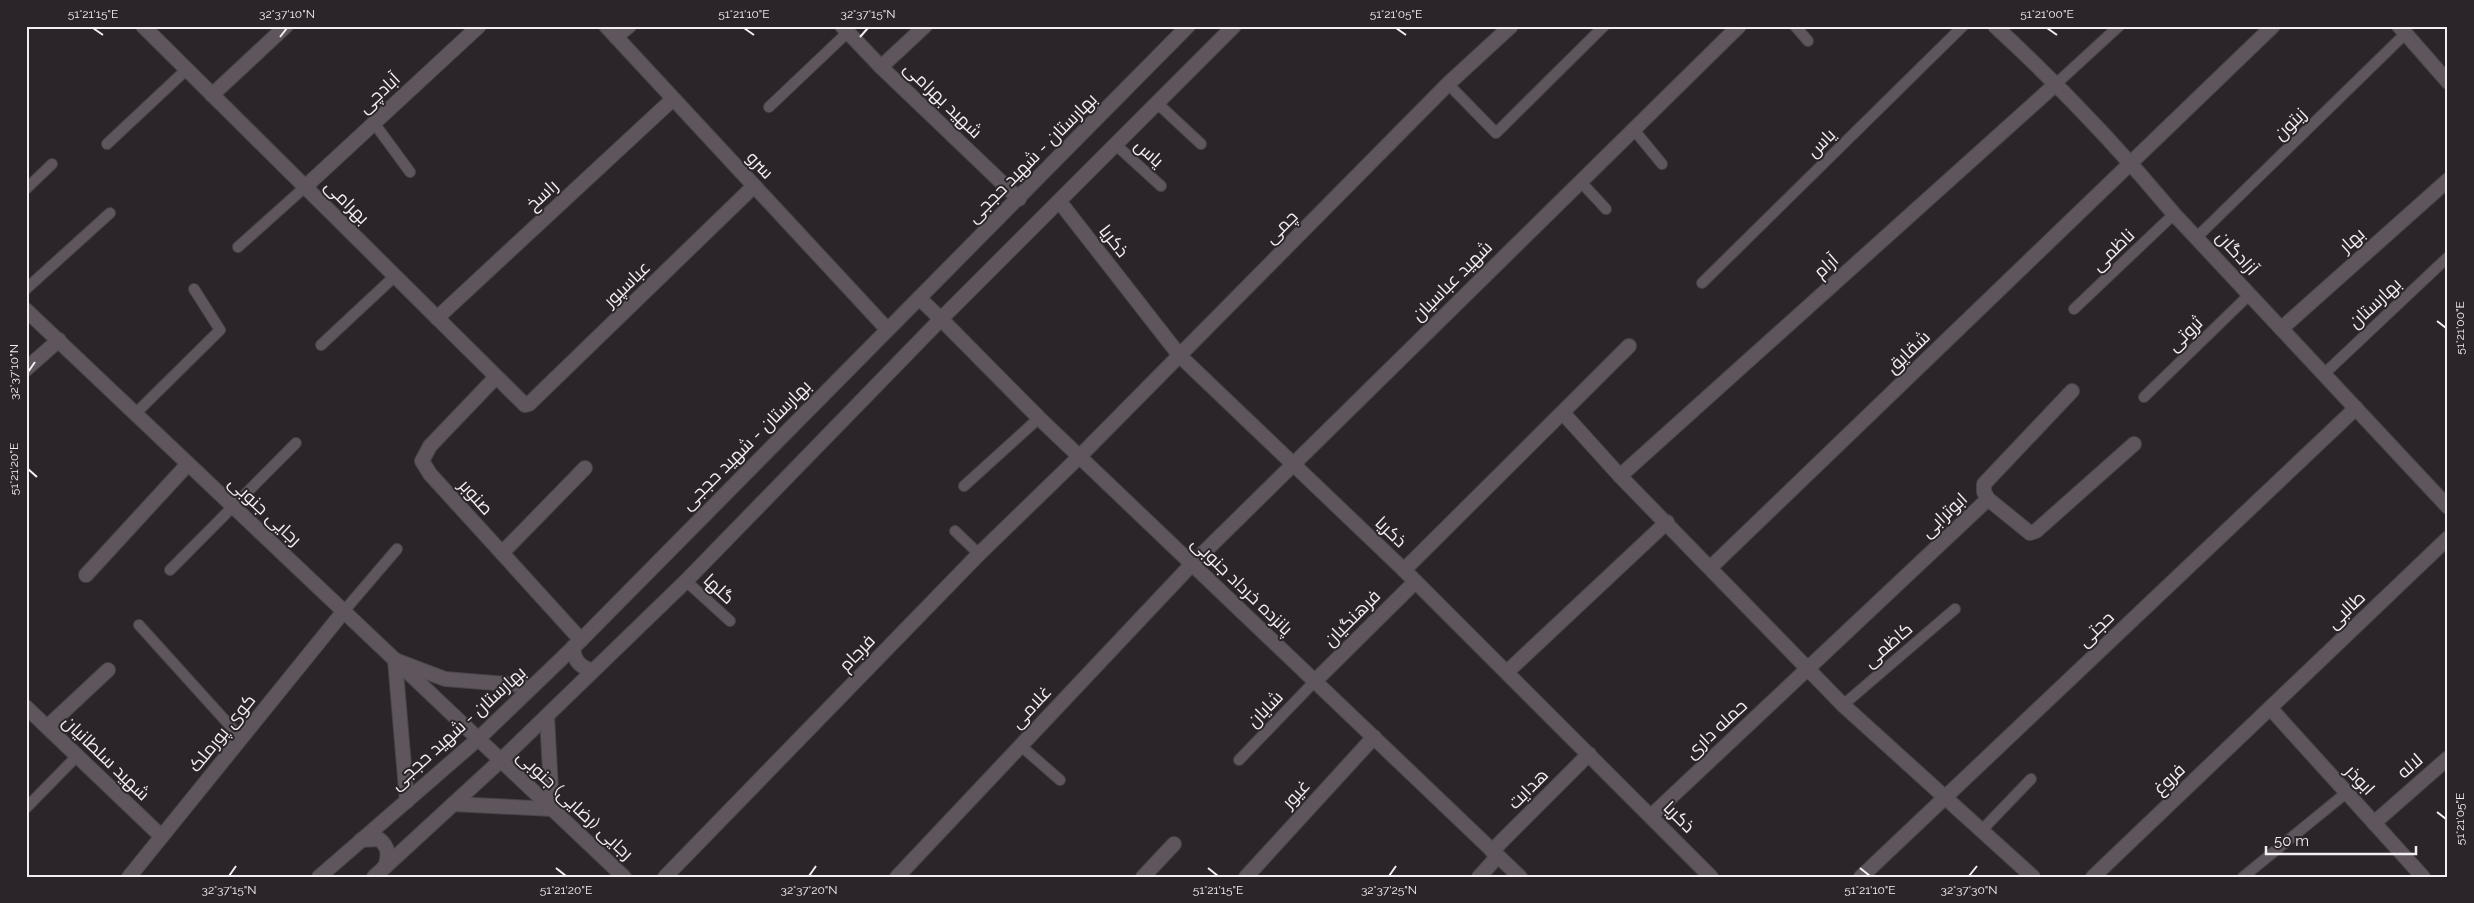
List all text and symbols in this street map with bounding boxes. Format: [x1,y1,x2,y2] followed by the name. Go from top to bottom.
[68,7,118,21] text: 51°21'15"E
[259,7,315,21] text: 32°37'10"N
[718,7,770,21] text: 51°21'10"E
[840,7,896,21] text: 32°37'15"N
[1370,7,1422,21] text: 51°21'05"E
[2020,7,2074,21] text: 51°21'00"E
[899,57,987,143] street label: شهید بهرامی
[353,68,405,119] street label: آبادچی
[962,88,1102,228] street label: بهارستان - شهید حججی
[2269,103,2311,145] street label: زیتون
[1802,124,1840,162] street label: یاس
[1130,134,1168,172] street label: یاس
[742,147,778,183] street label: سرو
[320,175,374,229] street label: بهرامی
[521,175,563,216] street label: راسخ
[1260,206,1303,249] street label: چمی
[1094,220,1134,262] street label: ذکریا
[2334,223,2369,258] street label: بهار
[2087,224,2139,276] street label: ناظمی
[2211,226,2263,280] street label: آزادگان
[1407,236,1497,326] street label: شهید عباسیان
[1809,249,1844,284] street label: آرام
[598,256,655,312] street label: عباسپور
[2344,273,2406,333] street label: بهارستان
[2453,301,2467,355] text: 51°21'00"E
[2163,312,2207,356] street label: ثروتی
[1881,326,1935,379] street label: شقایق
[7,344,21,400] text: 32°37'10"N
[676,375,816,515] street label: بهارستان - شهید حججی
[7,443,21,495] text: 51°21'20"E
[224,472,306,550] street label: رجایی جنوبی
[454,474,498,519] street label: صنوبر
[1916,488,1972,542] street label: ابوترابی
[1371,512,1411,552] street label: ذکریا
[1186,532,1298,641] street label: پانزده خرداد جنوبی
[699,569,739,609] street label: گلها
[1319,585,1385,651] street label: فرهنگیان
[2322,587,2370,633] street label: طالبی
[2073,606,2119,652] street label: حجتی
[1859,618,1917,672] street label: کاظمی
[834,630,881,677] street label: فرجام
[386,661,530,795] street label: بهارستان - شهید حججی
[1006,681,1056,733] street label: غلامی
[1242,686,1288,732] street label: شایان
[184,690,261,777] street label: کوی پورملک
[1680,695,1752,763] street label: حمله داری
[58,711,154,805] street label: شهید سلطانیان
[512,745,638,865] street label: رجایی (رضایی) جنوبی
[2393,749,2427,782] street label: لاله
[2148,759,2190,800] street label: فروغ
[2340,760,2379,800] street label: ابوذر
[1503,764,1552,813] street label: هدایت
[1277,775,1315,814] street label: غیور
[2453,793,2467,845] text: 51°21'05"E
[1659,797,1699,837] street label: ذکریا
[2266,823,2416,855] scale bar
[2274,832,2309,850] text: 50 m
[201,883,257,897] text: 32°37'15"N
[540,883,592,897] text: 51°21'20"E
[781,883,837,897] text: 32°37'20"N
[1193,883,1243,897] text: 51°21'15"E
[1361,883,1417,897] text: 32°37'25"N
[1844,883,1896,897] text: 51°21'10"E
[1940,883,1998,897] text: 32°37'30"N

